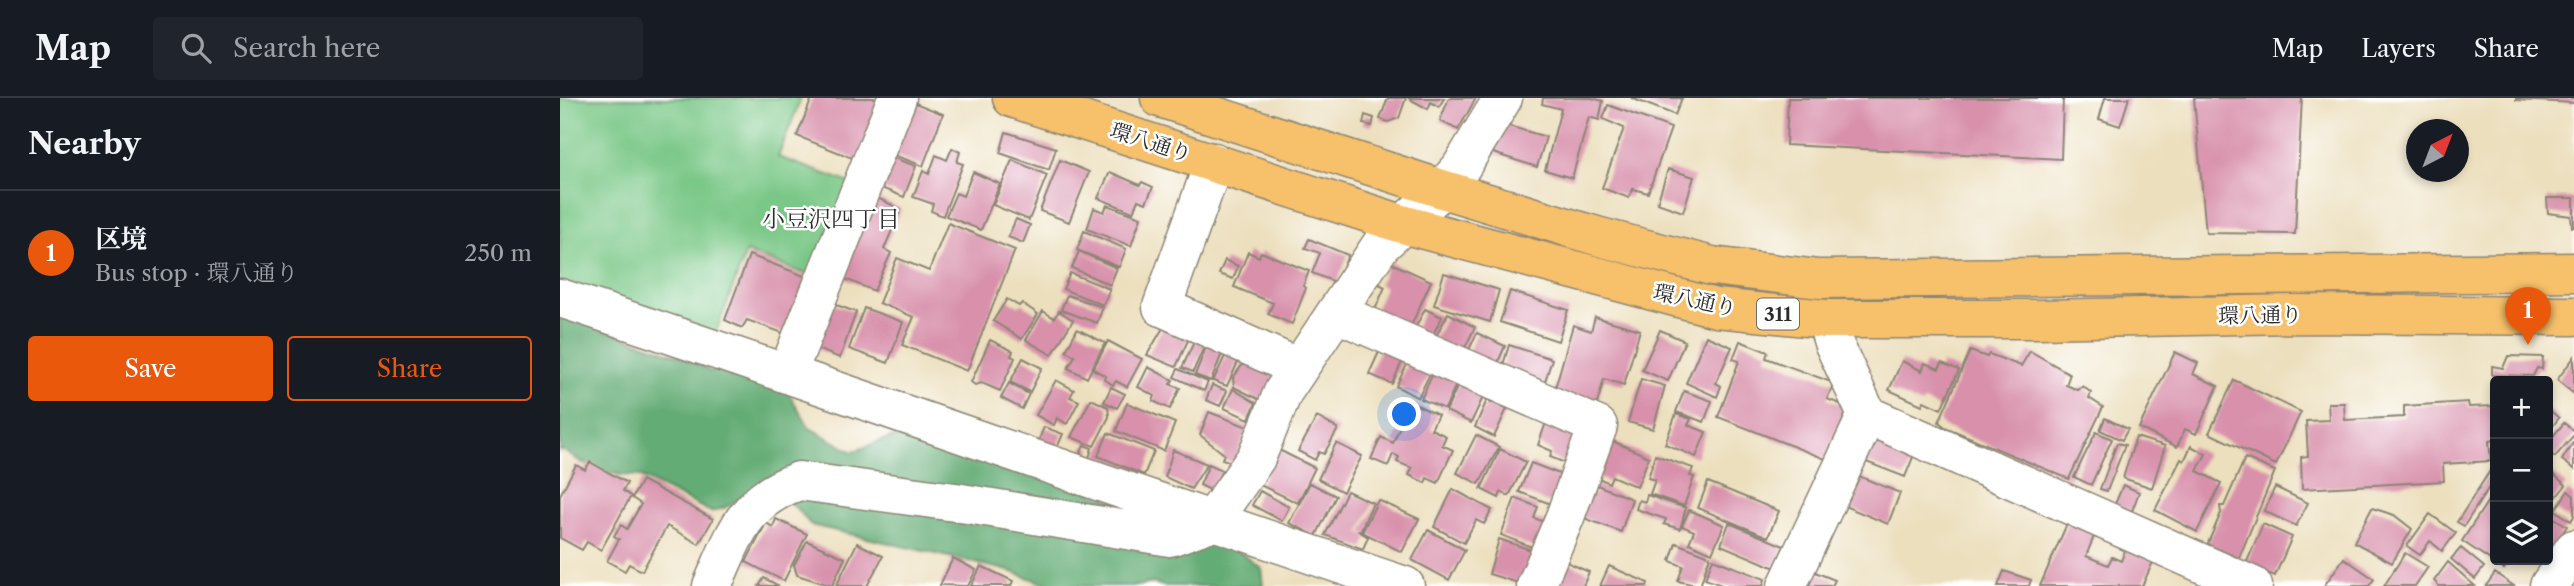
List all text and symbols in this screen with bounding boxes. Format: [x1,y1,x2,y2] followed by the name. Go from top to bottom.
[153,17,643,80] search box
[35,28,111,69] text: Map
[177,29,215,67] icon: search
[233,32,380,64] text: Search here
[2272,34,2323,63] text: Map
[2361,34,2436,63] text: Layers
[2474,34,2539,63] text: Share
[1107,117,1195,167] street label: 環八通り
[2406,119,2469,182] north arrow
[28,125,141,162] text: Nearby
[762,205,900,233] district label: 小豆沢四丁目
[95,223,147,255] text: 区境
[46,239,56,267] text: 1
[464,239,532,267] text: 250 m
[95,259,298,287] text: Bus stop · 環八通り
[1651,279,1739,321] street label: 環八通り
[2505,287,2551,345] pin: 1
[1757,298,1799,330] road number: 311
[2218,302,2302,328] street label: 環八通り
[28,336,273,401] button: Save
[287,336,532,401] button: Share
[2490,376,2553,565] map controls
[2490,376,2553,439] button: +
[1387,397,1421,431] your location
[2490,439,2553,502] button: −
[2490,502,2553,565] button: layers

